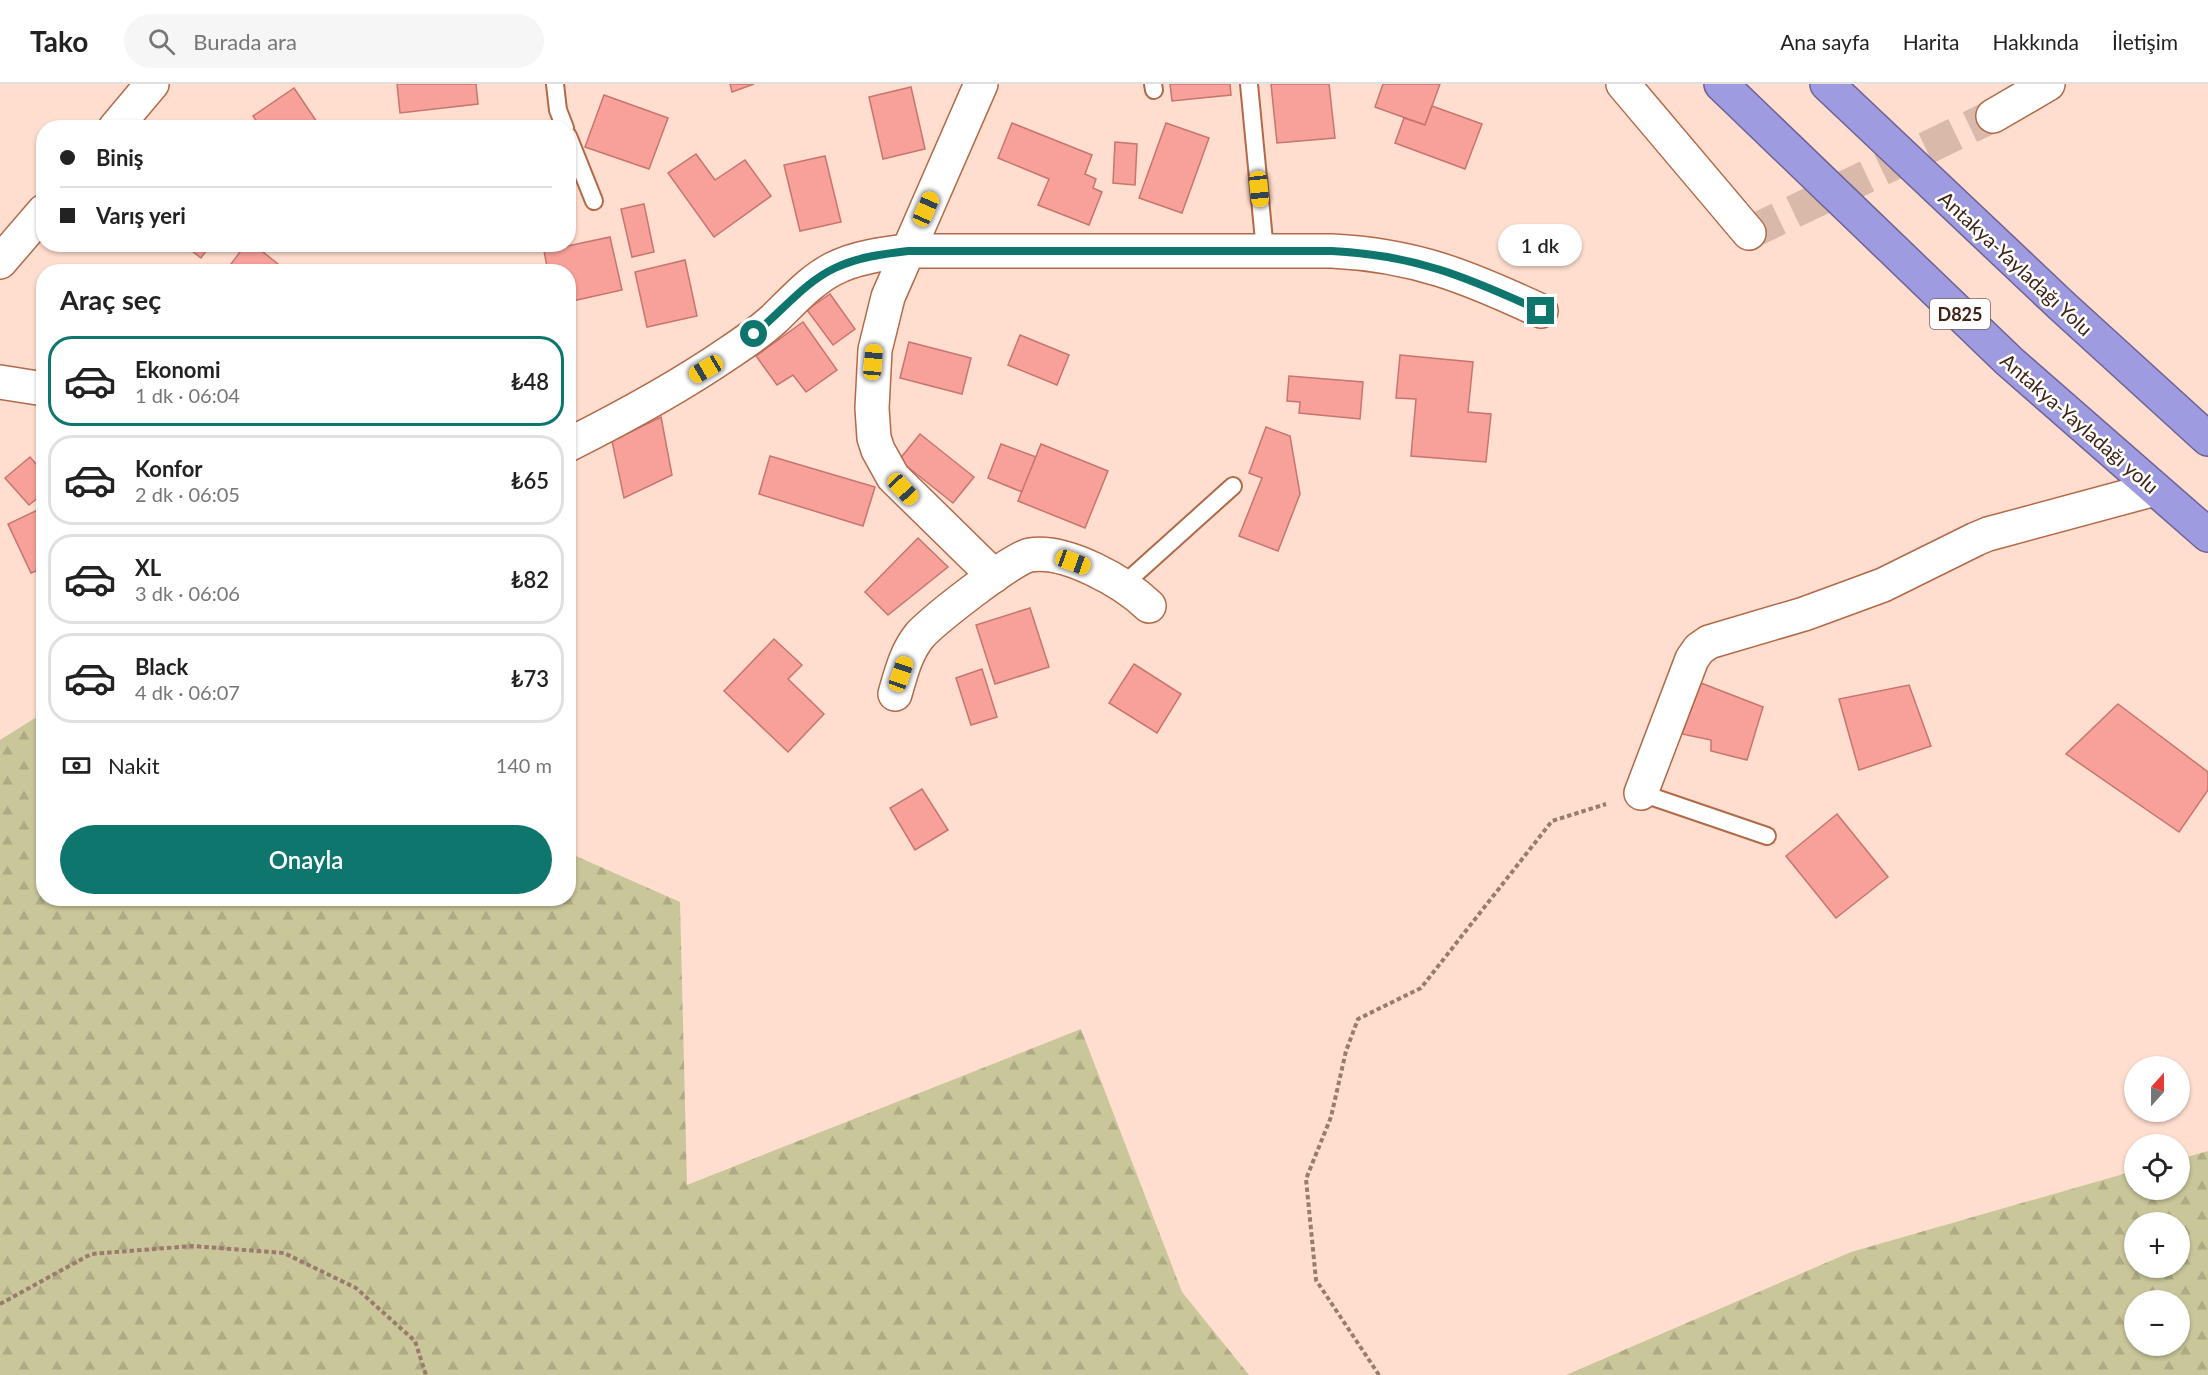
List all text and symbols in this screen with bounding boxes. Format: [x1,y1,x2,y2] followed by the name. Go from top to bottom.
[124,14,544,68] search box
[30,24,88,58] text: Tako
[145,25,178,58] icon: search
[193,28,297,55] text: Burada ara
[1780,29,1870,54] text: Ana sayfa
[1903,29,1959,54] text: Harita
[1992,29,2079,54] text: Hakkında
[2112,29,2178,54] text: İletişim
[96,144,144,171] text: Biniş
[1248,170,1270,208] car
[1934,186,2098,340] street label: Antakya-Yayladağı Yolu
[910,189,942,229] car
[96,202,186,229] text: Varış yeri
[1499,224,1583,266] callout: 1 dk
[1521,233,1559,257] text: 1 dk
[60,283,161,316] text: Araç seç
[1527,297,1554,324] route end
[1930,299,1990,329] road number: D825
[740,320,767,347] route start
[862,343,884,381] car
[1996,348,2164,498] street label: Antakya-Yayladağı yolu
[686,352,726,386] car
[63,354,117,408] icon: car
[135,356,221,383] text: Ekonomi
[511,368,549,395] text: ₺48
[135,383,240,407] text: 1 dk · 06:04
[63,453,117,507] icon: car
[135,455,203,482] text: Konfor
[511,467,549,494] text: ₺65
[884,470,922,508] car
[135,482,240,506] text: 2 dk · 06:05
[1053,547,1093,577] car
[63,552,117,606] icon: car
[135,554,161,581] text: XL
[511,566,549,593] text: ₺82
[135,581,240,605] text: 3 dk · 06:06
[63,651,117,705] icon: car
[135,653,188,680] text: Black
[887,654,915,694] car
[511,665,549,692] text: ₺73
[135,680,240,704] text: 4 dk · 06:07
[60,749,93,782] icon: cash
[108,752,160,779] text: Nakit
[496,753,552,777] text: 140 m
[60,825,552,894] button: Onayla
[2124,1056,2190,1122] north arrow
[2124,1056,2190,1356] map controls
[2124,1134,2190,1200] button: locate
[2124,1212,2190,1278] button: +
[2124,1290,2190,1356] button: −

